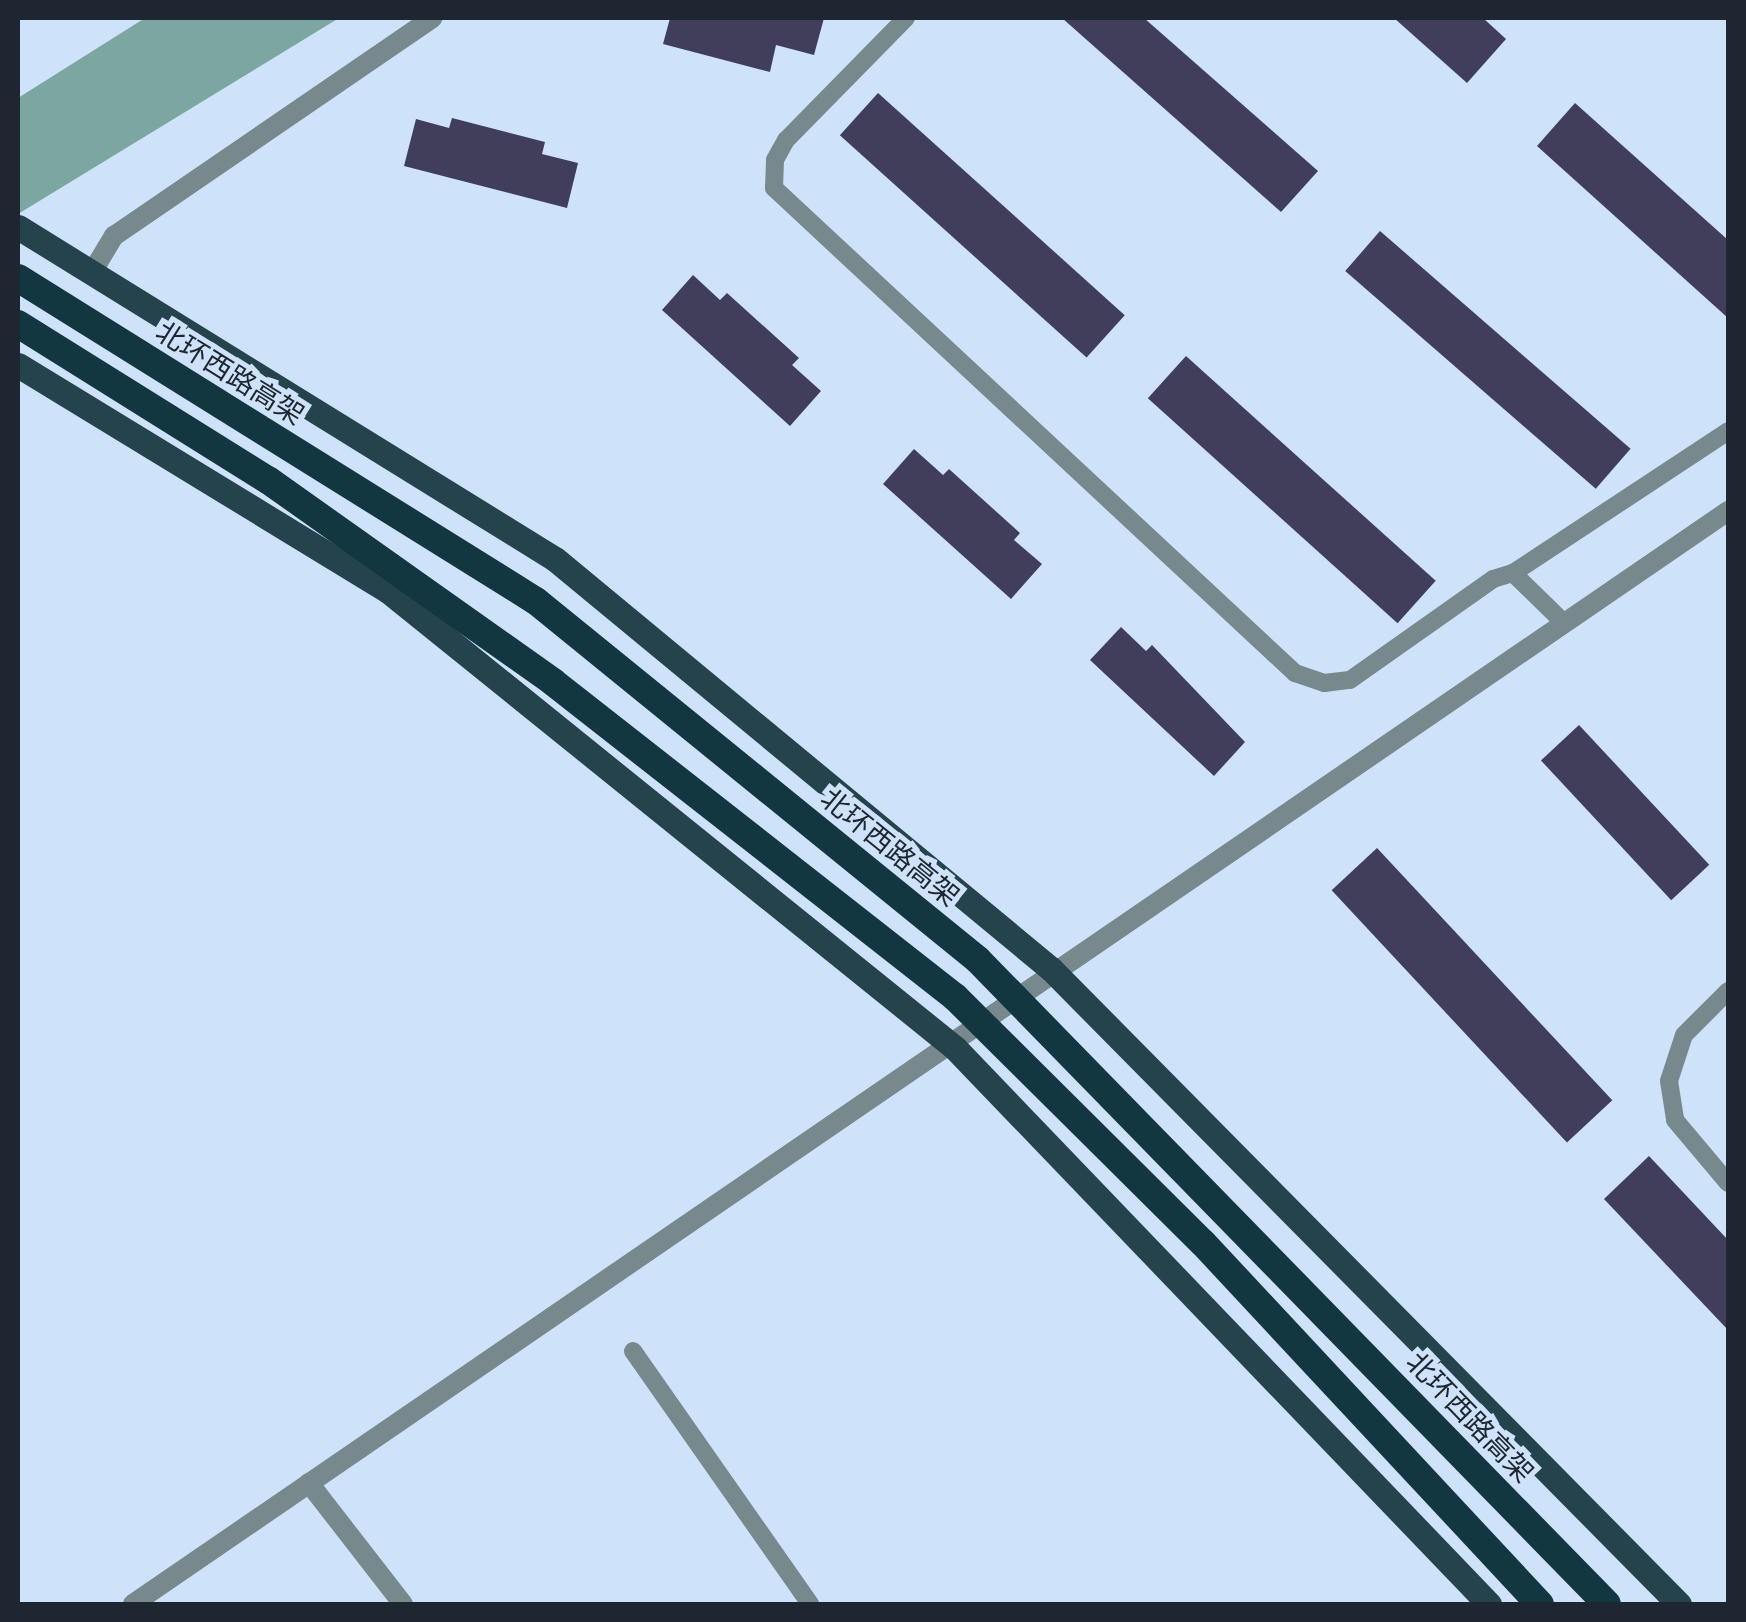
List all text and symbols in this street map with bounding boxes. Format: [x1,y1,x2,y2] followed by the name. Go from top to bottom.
[150,314,310,432] street label: 北环西路高架
[814,781,966,913] street label: 北环西路高架
[1400,1345,1540,1489] street label: 北环西路高架

